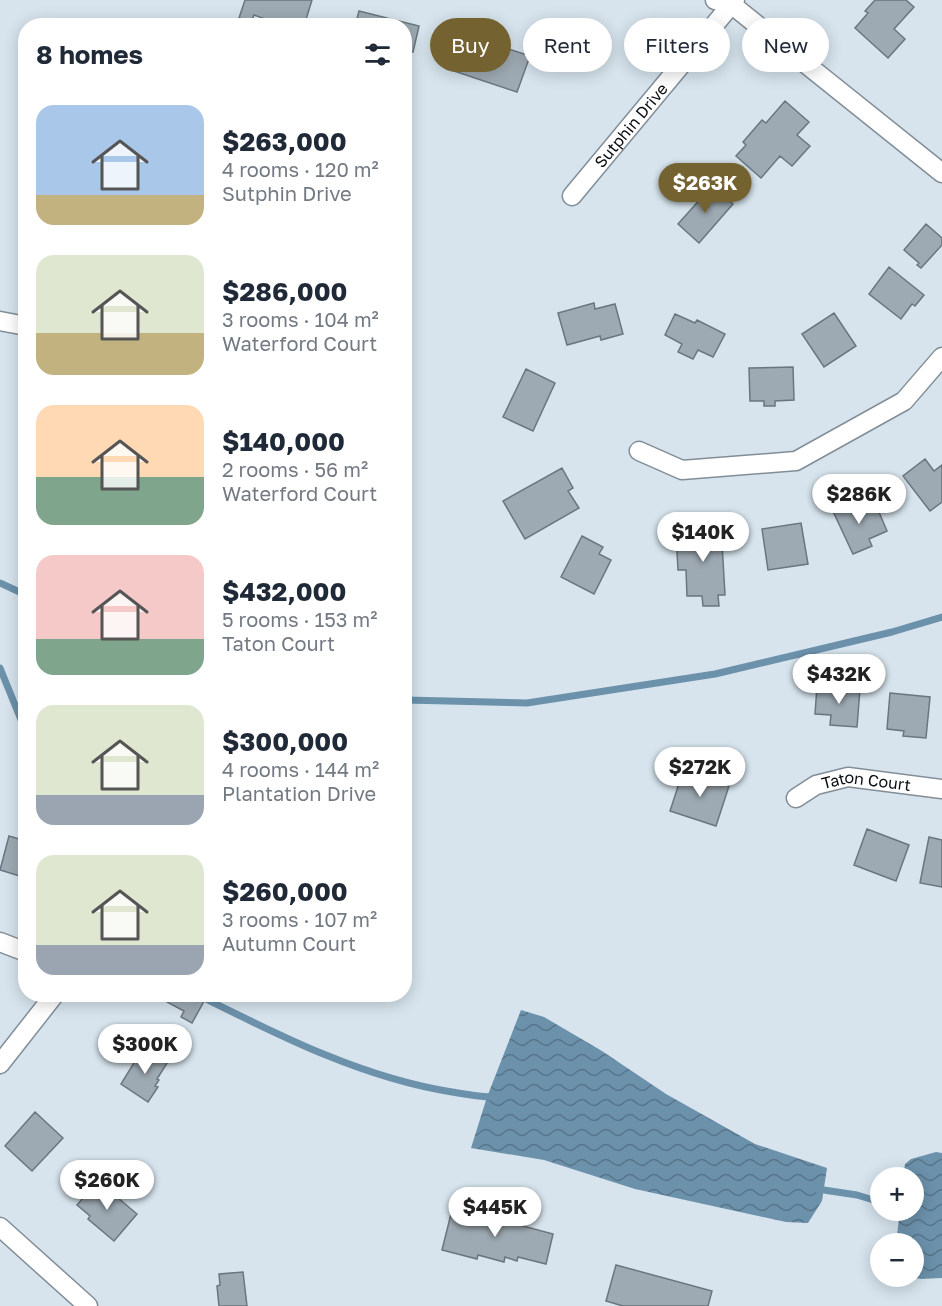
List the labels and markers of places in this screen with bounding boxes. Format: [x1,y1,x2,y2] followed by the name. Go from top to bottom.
[663,163,747,214] pin: $263K
[817,474,901,525] pin: $286K
[661,512,745,563] pin: $140K
[797,654,881,705] pin: $432K
[658,747,742,798] pin: $272K
[103,1024,187,1075] pin: $300K
[65,1160,149,1211] pin: $260K
[453,1187,537,1238] pin: $445K

